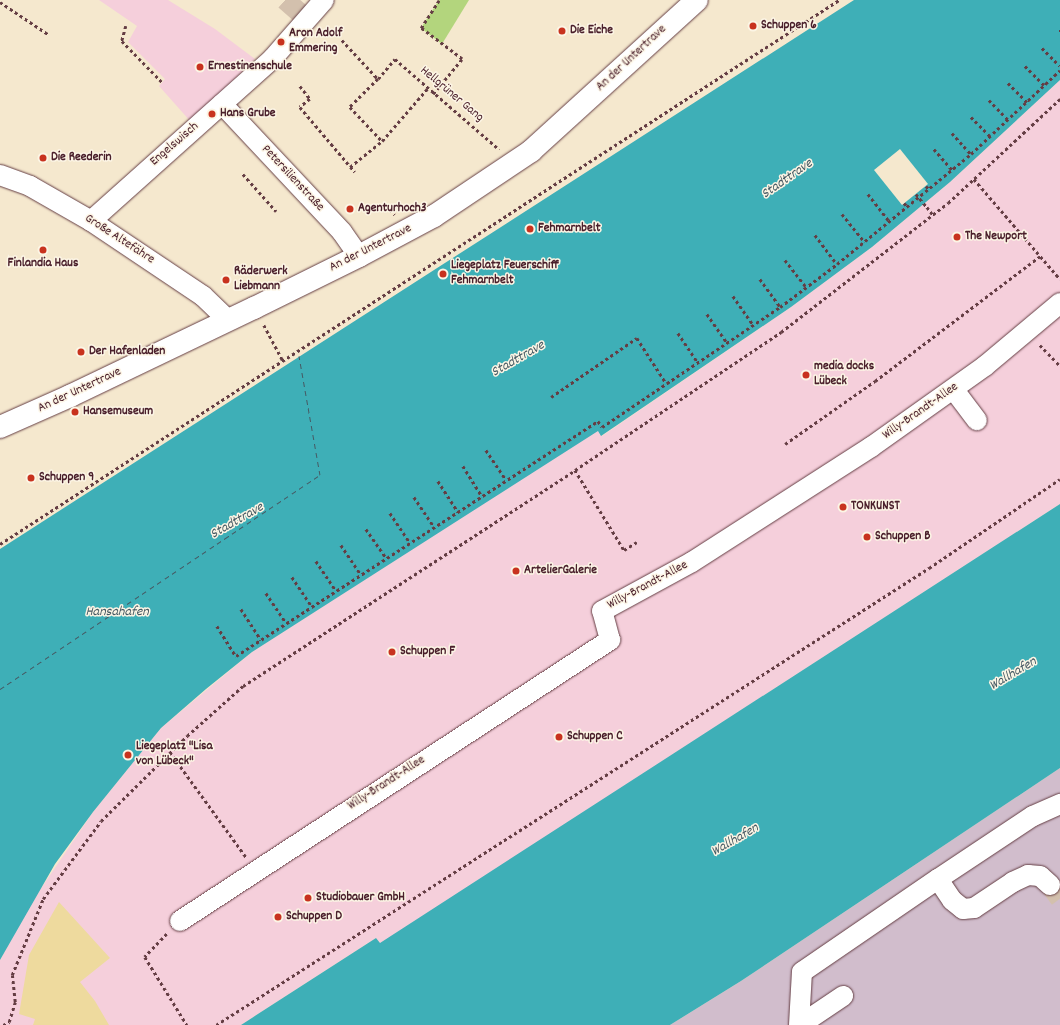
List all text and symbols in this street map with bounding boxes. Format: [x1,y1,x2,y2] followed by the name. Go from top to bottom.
[761,18,817,34] place label: Schuppen 6
[748,21,758,31] marker: Schuppen 6
[570,23,613,39] place label: Die Eiche
[594,23,670,95] street label: An der Untertrave
[557,26,567,36] marker: Die Eiche
[289,27,342,58] place label: Aron Adolf Emmering
[276,37,286,47] marker: Aron Adolf Emmering
[208,59,292,75] place label: Ernestinenschule
[195,62,205,72] marker: Ernestinenschule
[416,64,486,126] street label: Hellgrüner Gang
[220,106,276,122] place label: Hans Grube
[207,109,217,119] marker: Hans Grube
[148,120,202,170] street label: Engelswisch
[257,143,327,215] street label: Petersilienstraße
[51,150,112,166] place label: Die Reederin
[38,153,48,163] marker: Die Reederin
[758,155,816,203] water label: Stadttrave
[358,201,426,217] place label: Agenturhoch3
[345,204,355,214] marker: Agenturhoch3
[81,212,157,268] street label: Große Altefähre
[538,221,601,237] place label: Fehmarnbelt
[327,222,415,276] street label: An der Untertrave
[525,224,535,234] marker: Fehmarnbelt
[965,229,1027,245] place label: The Newport
[952,232,962,242] marker: The Newport
[38,245,48,255] marker: Finlandia Haus
[8,256,78,272] place label: Finlandia Haus
[451,259,559,290] place label: Liegeplatz Feuerschiff Fehmarnbelt
[234,265,288,296] place label: Räderwerk Liebmann
[438,269,448,279] marker: Liegeplatz Feuerschiff Fehmarnbelt
[221,275,231,285] marker: Räderwerk Liebmann
[488,337,548,381] water label: Stadttrave
[89,344,165,360] place label: Der Hafenladen
[76,347,86,357] marker: Der Hafenladen
[814,360,874,391] place label: media docks Lübeck
[36,365,124,417] street label: An der Untertrave
[801,370,811,380] marker: media docks Lübeck
[880,380,962,444] street label: Willy-Brandt-Allee
[83,404,153,420] place label: Hansemuseum
[70,407,80,417] marker: Hansemuseum
[39,470,94,486] place label: Schuppen 9
[26,473,36,483] marker: Schuppen 9
[207,499,267,543] water label: Stadttrave
[851,499,900,515] place label: TONKUNST
[838,502,848,512] marker: TONKUNST
[875,529,930,545] place label: Schuppen B
[862,532,872,542] marker: Schuppen B
[605,558,691,614] street label: Willy-Brandt-Allee
[524,563,597,579] place label: ArtelierGalerie
[511,566,521,576] marker: ArtelierGalerie
[85,604,149,620] water label: Hansahafen
[400,644,455,660] place label: Schuppen F
[387,647,397,657] marker: Schuppen F
[986,653,1040,695] water label: Wallhafen
[567,729,623,745] place label: Schuppen C
[554,732,564,742] marker: Schuppen C
[136,740,213,771] place label: Liegeplatz "Lisa von Lübeck"
[123,750,133,760] marker: Liegeplatz "Lisa von Lübeck"
[345,753,429,815] street label: Willy-Brandt-Allee
[708,820,762,860] water label: Wallhafen
[316,890,405,906] place label: Studiobauer GmbH
[303,893,313,903] marker: Studiobauer GmbH
[286,909,342,925] place label: Schuppen D
[273,912,283,922] marker: Schuppen D

